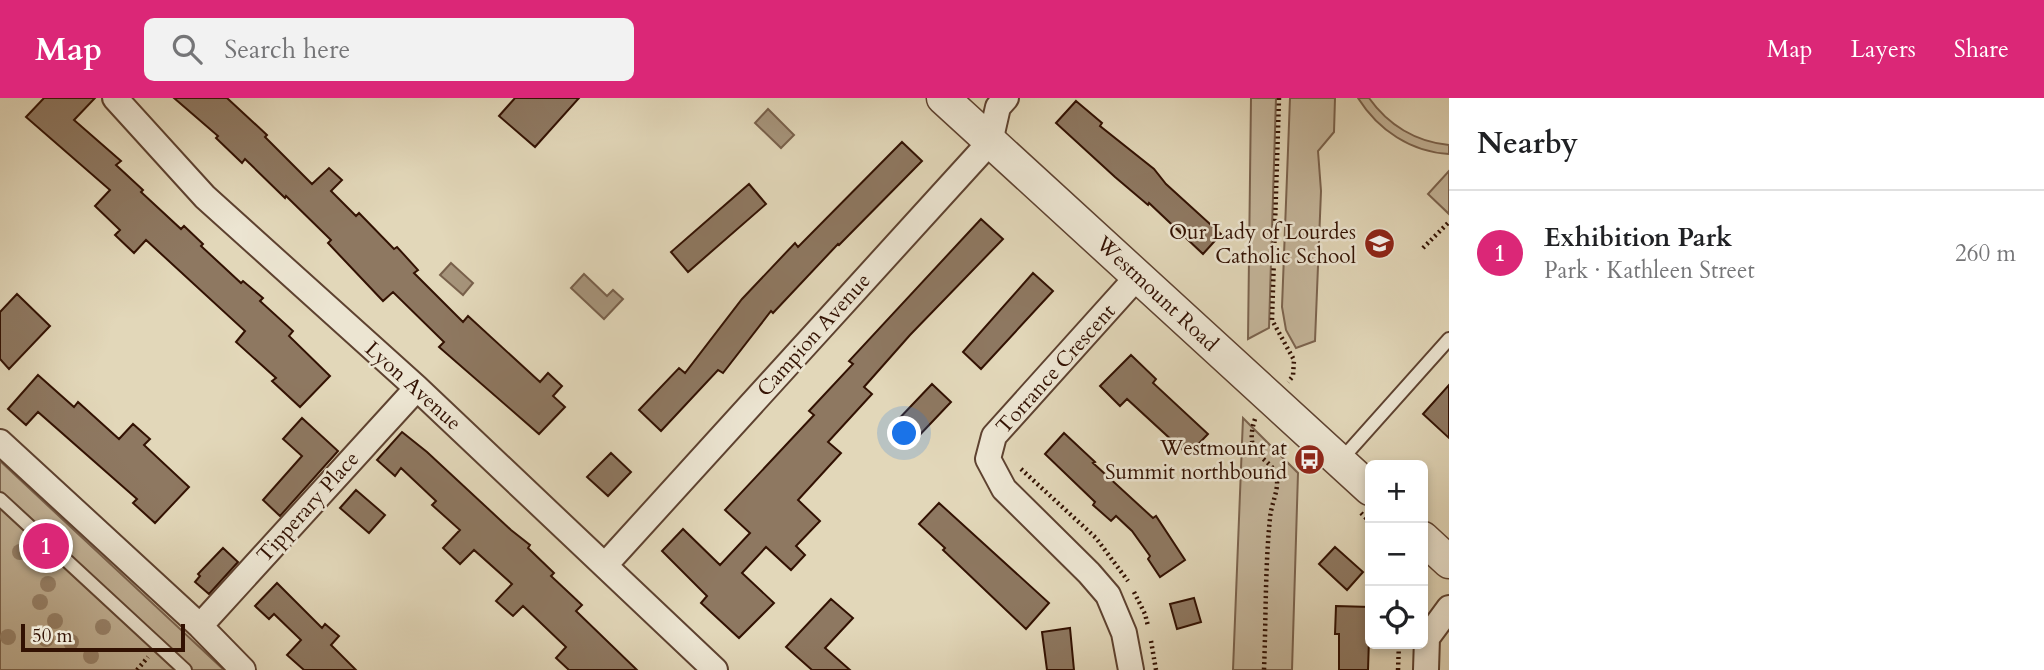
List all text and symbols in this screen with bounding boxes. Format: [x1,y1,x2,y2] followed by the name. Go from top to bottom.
[144,18,634,81] search box
[35,27,102,72] text: Map
[168,30,206,68] icon: search
[224,32,350,67] text: Search here
[1767,33,1813,66] text: Map
[1851,33,1916,66] text: Layers
[1954,33,2009,66] text: Share
[1477,123,1578,164] text: Nearby
[1169,218,1356,271] place label: Our Lady of Lourdes Catholic School
[1544,220,1732,255] text: Exhibition Park
[1362,227,1396,261] school or university icon: Our Lady of Lourdes Catholic School
[1089,229,1224,358] street label: Westmount Road
[1494,238,1506,269] text: 1
[1955,238,2016,269] text: 260 m
[1544,255,1755,286] text: Park · Kathleen Street
[751,267,877,403] street label: Campion Avenue
[990,297,1122,440] street label: Torrance Crescent
[358,335,468,437] street label: Lyon Avenue
[887,416,921,450] your location
[1105,434,1287,487] place label: Westmount at Summit northbound
[1293,443,1327,477] bus stop icon: Westmount at Summit northbound
[250,445,366,569] street label: Tipperary Place
[1365,460,1428,649] map controls
[1365,460,1428,523] button: +
[23,520,69,572] pin: 1
[1365,523,1428,586] button: −
[1365,586,1428,649] button: locate
[21,621,186,653] scale bar
[32,623,73,649] text: 50 m

